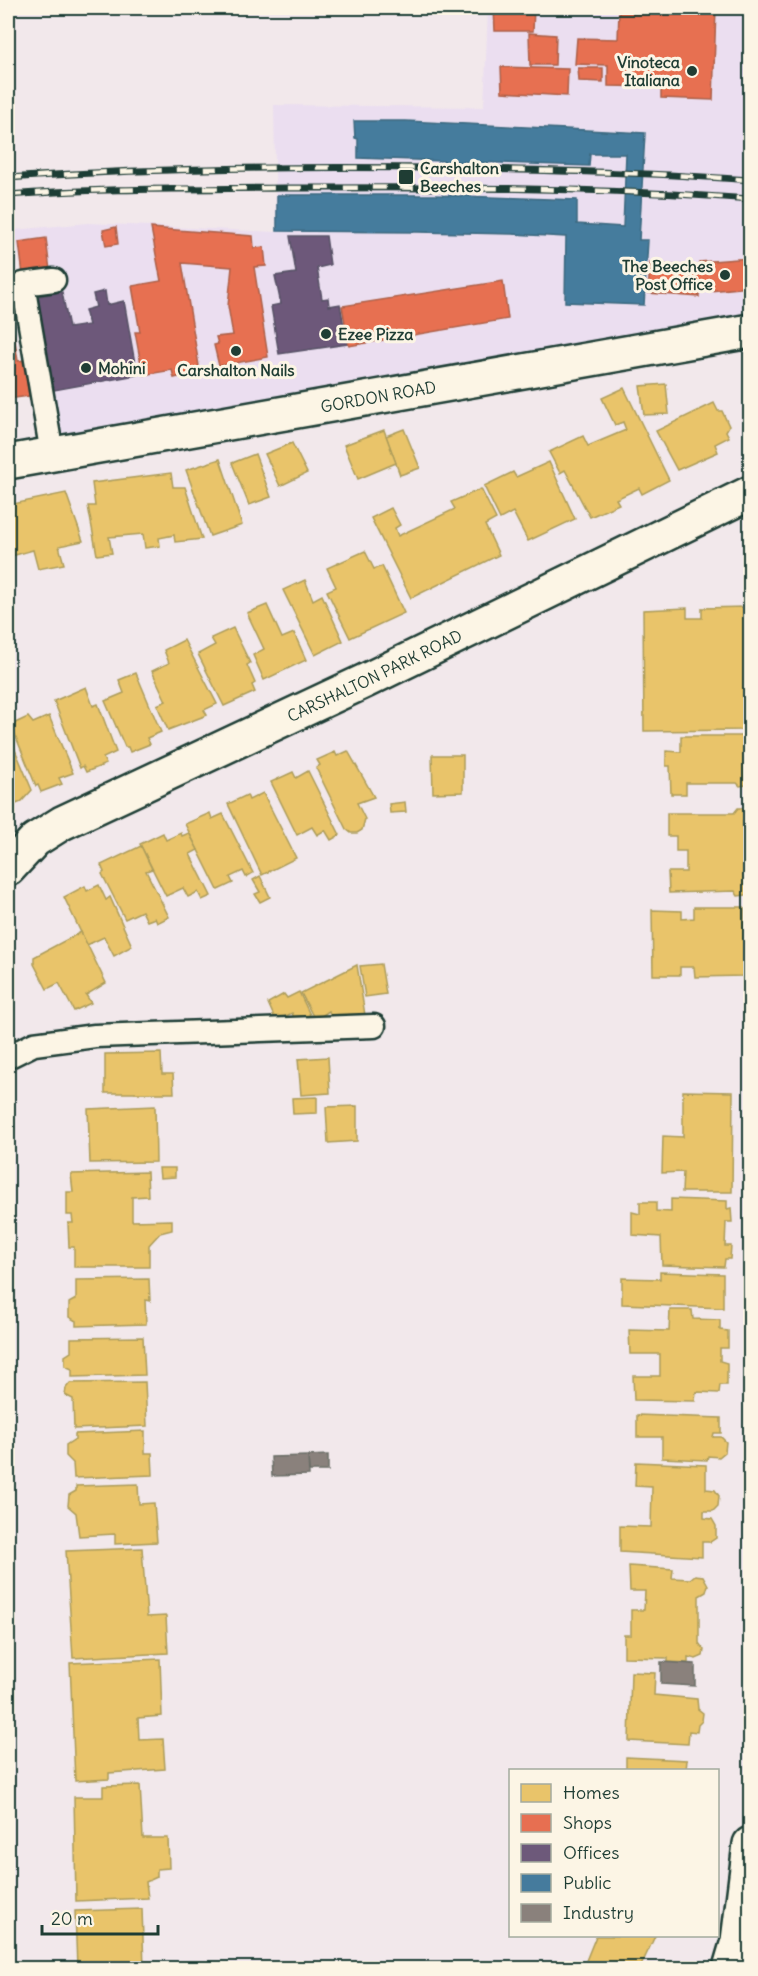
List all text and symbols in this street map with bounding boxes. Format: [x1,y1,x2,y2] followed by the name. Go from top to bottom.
[617,52,680,90] place label: Vinoteca Italiana
[685,64,699,78] marker: Vinoteca Italiana
[420,158,499,196] place label: Carshalton Beeches
[397,168,415,186] marker: Carshalton Beeches
[622,256,713,294] place label: The Beeches Post Office
[718,268,732,282] marker: The Beeches Post Office
[338,324,413,344] place label: Ezee Pizza
[319,327,333,341] marker: Ezee Pizza
[229,344,243,358] marker: Carshalton Nails
[98,358,146,378] place label: Mohini
[177,360,295,380] place label: Carshalton Nails
[79,361,93,375] marker: Mohini
[319,377,438,417] street label: GORDON ROAD
[284,625,465,726] street label: CARSHALTON PARK ROAD
[509,1769,719,1937] legend
[563,1781,620,1804] text: Homes
[563,1811,612,1834] text: Shops
[563,1841,619,1864] text: Offices
[563,1871,612,1894] text: Public
[42,1898,158,1936] scale bar
[563,1901,634,1924] text: Industry
[51,1907,93,1930] text: 20 m

